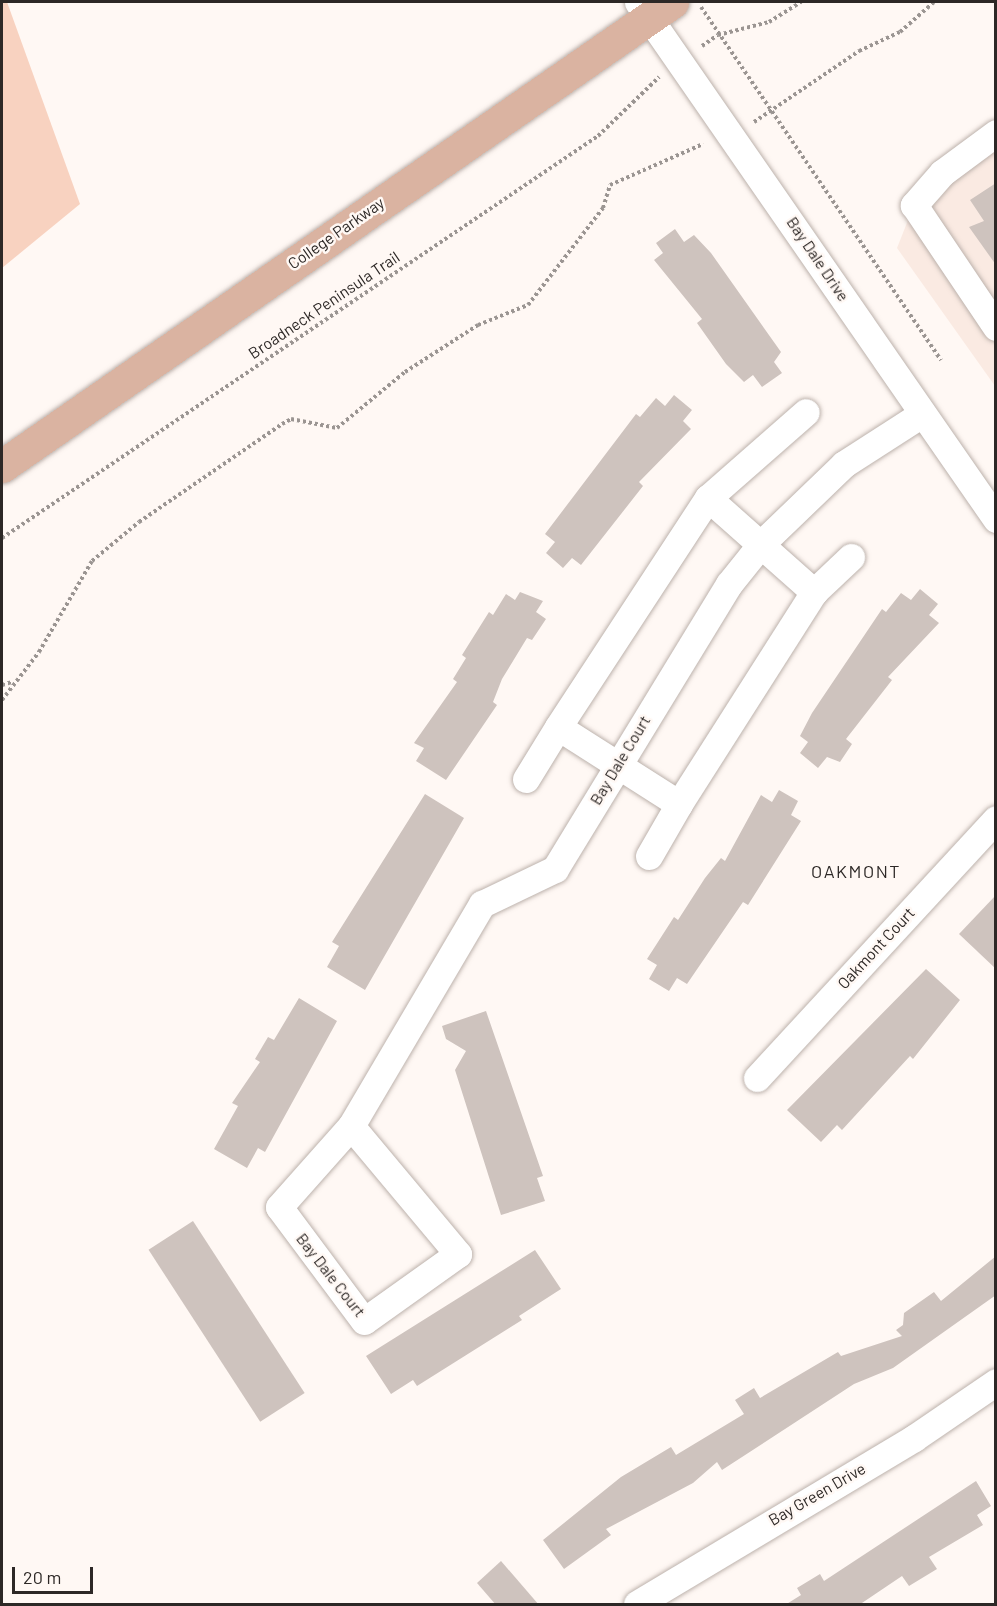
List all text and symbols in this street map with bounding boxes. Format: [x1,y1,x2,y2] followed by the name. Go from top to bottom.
[284,193,388,273] street label: College Parkway
[783,213,853,305] street label: Bay Dale Drive
[245,247,403,363] street label: Broadneck Peninsula Trail
[586,712,654,808] street label: Bay Dale Court
[811,860,901,882] district label: OAKMONT
[833,903,919,993] street label: Oakmont Court
[292,1229,370,1321] street label: Bay Dale Court
[765,1459,869,1529] street label: Bay Green Drive
[15,1555,96,1593] scale bar
[23,1566,61,1588] text: 20 m

